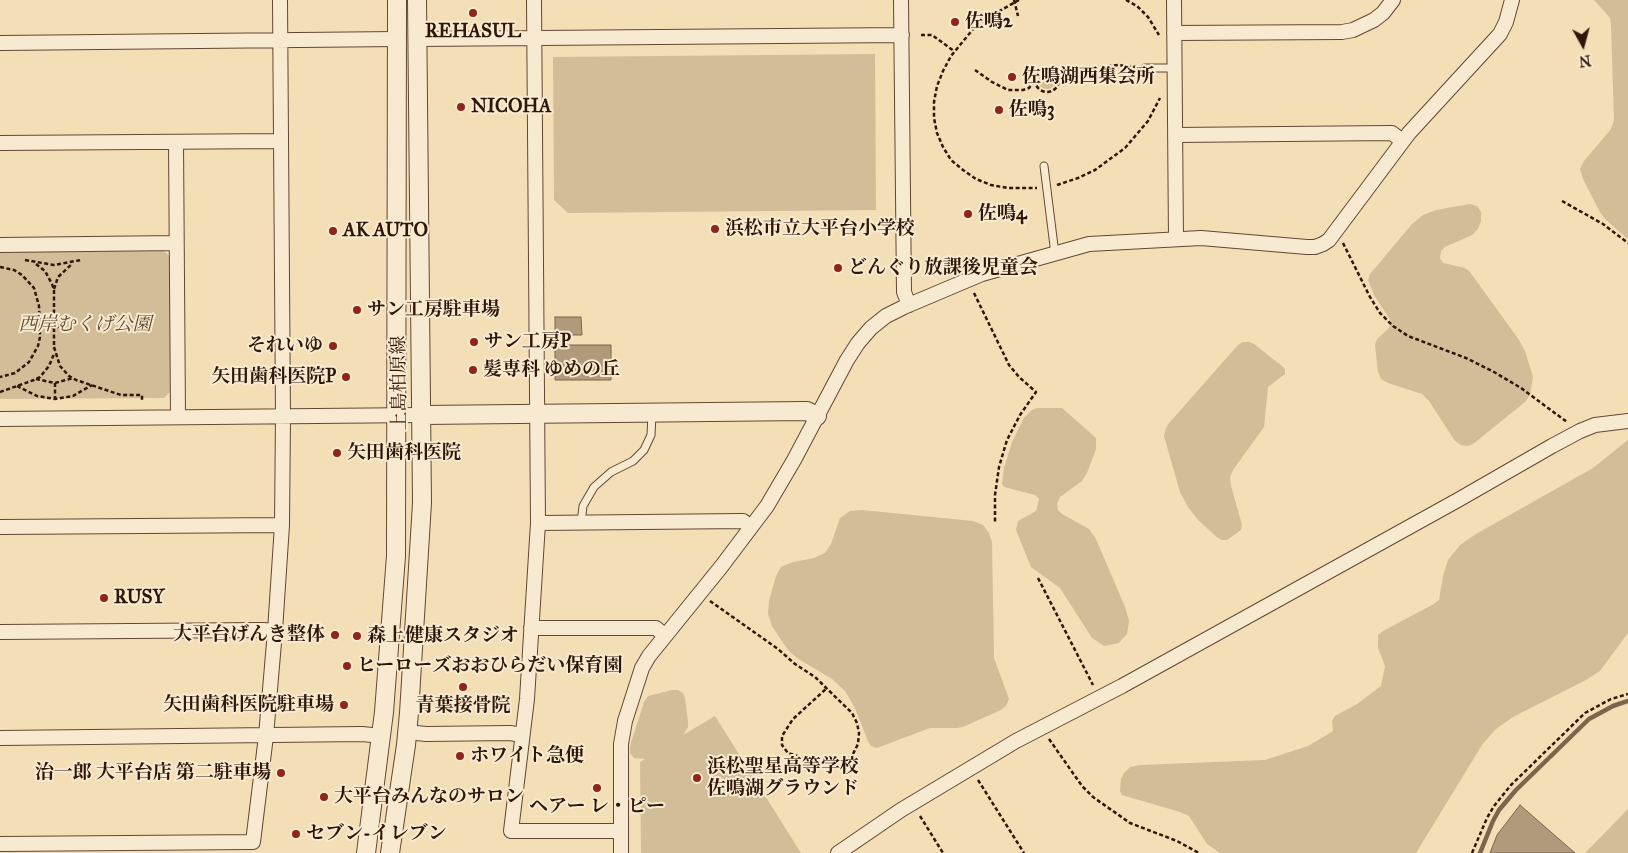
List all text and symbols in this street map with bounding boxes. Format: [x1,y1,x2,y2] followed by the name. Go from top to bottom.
[467,7,479,19] marker: REHASUL
[965,11,1012,33] place label: 佐鳴2
[949,16,961,28] marker: 佐鳴2
[1558,20,1608,70] north arrow
[425,21,521,43] place label: REHASUL
[1578,51,1592,70] text: N
[1022,66,1155,88] place label: 佐鳴湖西集会所
[1006,71,1018,83] marker: 佐鳴湖西集会所
[471,96,551,118] place label: NICOHA
[1009,99,1055,121] place label: 佐鳴3
[455,101,467,113] marker: NICOHA
[993,104,1005,116] marker: 佐鳴3
[978,203,1027,225] place label: 佐鳴4
[962,208,974,220] marker: 佐鳴4
[725,218,915,240] place label: 浜松市立大平台小学校
[343,220,428,242] place label: AK AUTO
[709,223,721,235] marker: 浜松市立大平台小学校
[327,225,339,237] marker: AK AUTO
[848,257,1038,279] place label: どんぐり放課後児童会
[832,262,844,274] marker: どんぐり放課後児童会
[367,299,500,321] place label: サン工房駐車場
[351,304,363,316] marker: サン工房駐車場
[19,314,151,336] park label: 西岸むくげ公園
[484,331,571,353] place label: サン工房P
[247,335,323,357] place label: それいゆ
[388,335,412,431] street label: 上島柏原線
[468,336,480,348] marker: サン工房P
[327,340,339,352] marker: それいゆ
[483,359,620,381] place label: 髪専科 ゆめの丘
[467,364,479,376] marker: 髪専科 ゆめの丘
[211,366,336,388] place label: 矢田歯科医院P
[340,371,352,383] marker: 矢田歯科医院P
[347,442,461,464] place label: 矢田歯科医院
[331,447,343,459] marker: 矢田歯科医院
[114,587,165,609] place label: RUSY
[98,592,110,604] marker: RUSY
[173,624,325,646] place label: 大平台げんき整体
[367,625,519,647] place label: 森上健康スタジオ
[329,629,341,641] marker: 大平台げんき整体
[351,630,363,642] marker: 森上健康スタジオ
[357,655,622,677] place label: ヒーローズおおひらだい保育園
[341,660,353,672] marker: ヒーローズおおひらだい保育園
[457,681,469,693] marker: 青葉接骨院
[163,694,334,716] place label: 矢田歯科医院駐車場
[416,695,510,717] place label: 青葉接骨院
[338,699,350,711] marker: 矢田歯科医院駐車場
[470,745,584,767] place label: ホワイト急便
[454,750,466,762] marker: ホワイト急便
[707,756,859,800] place label: 浜松聖星高等学校 佐鳴湖グラウンド
[35,762,271,784] place label: 治一郎 大平台店 第二駐車場
[275,767,287,779] marker: 治一郎 大平台店 第二駐車場
[691,772,703,784] marker: 浜松聖星高等学校 佐鳴湖グラウンド
[591,782,603,794] marker: ヘアー レ・ピー
[334,786,524,808] place label: 大平台みんなのサロン
[318,791,330,803] marker: 大平台みんなのサロン
[529,796,665,818] place label: ヘアー レ・ピー
[306,823,447,845] place label: セブン-イレブン
[290,828,302,840] marker: セブン-イレブン

